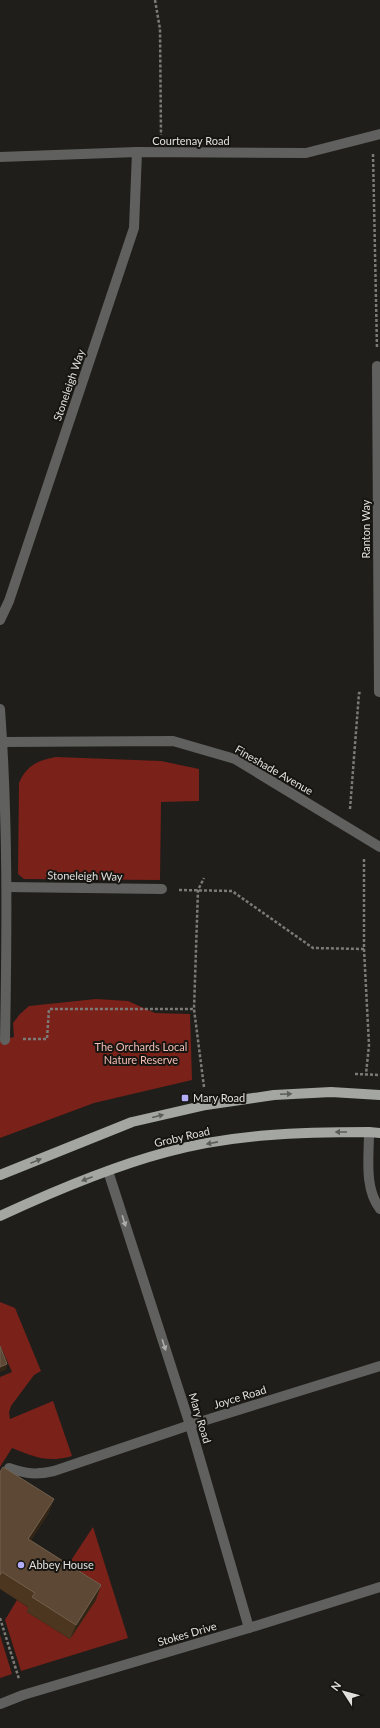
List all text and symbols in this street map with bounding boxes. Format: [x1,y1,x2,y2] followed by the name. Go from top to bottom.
[152,134,230,147] street label: Courtenay Road
[50,347,87,422] street label: Stoneleigh Way
[359,499,372,559] street label: Ranton Way
[233,742,316,797] street label: Fineshade Avenue
[47,868,123,883] street label: Stoneleigh Way
[95,1040,187,1066] park label: The Orchards Local Nature Reserve
[193,1091,245,1104] place label: Mary Road
[280,1091,293,1097] one-way arrow
[180,1093,190,1103] marker: Mary Road
[152,1113,164,1119] one-way arrow
[153,1124,211,1149] street label: Groby Road
[334,1129,347,1135] one-way arrow
[206,1140,218,1146] one-way arrow
[31,1157,43,1163] one-way arrow
[81,1176,93,1182] one-way arrow
[122,1216,128,1228] one-way arrow
[161,1339,167,1351] one-way arrow
[212,1382,268,1411] street label: Joyce Road
[187,1391,214,1445] street label: Mary Road
[29,1558,94,1571] place label: Abbey House
[16,1560,26,1570] marker: Abbey House
[156,1619,218,1648] street label: Stokes Drive
[324,1672,364,1712] north arrow
[328,1679,343,1693] text: N

